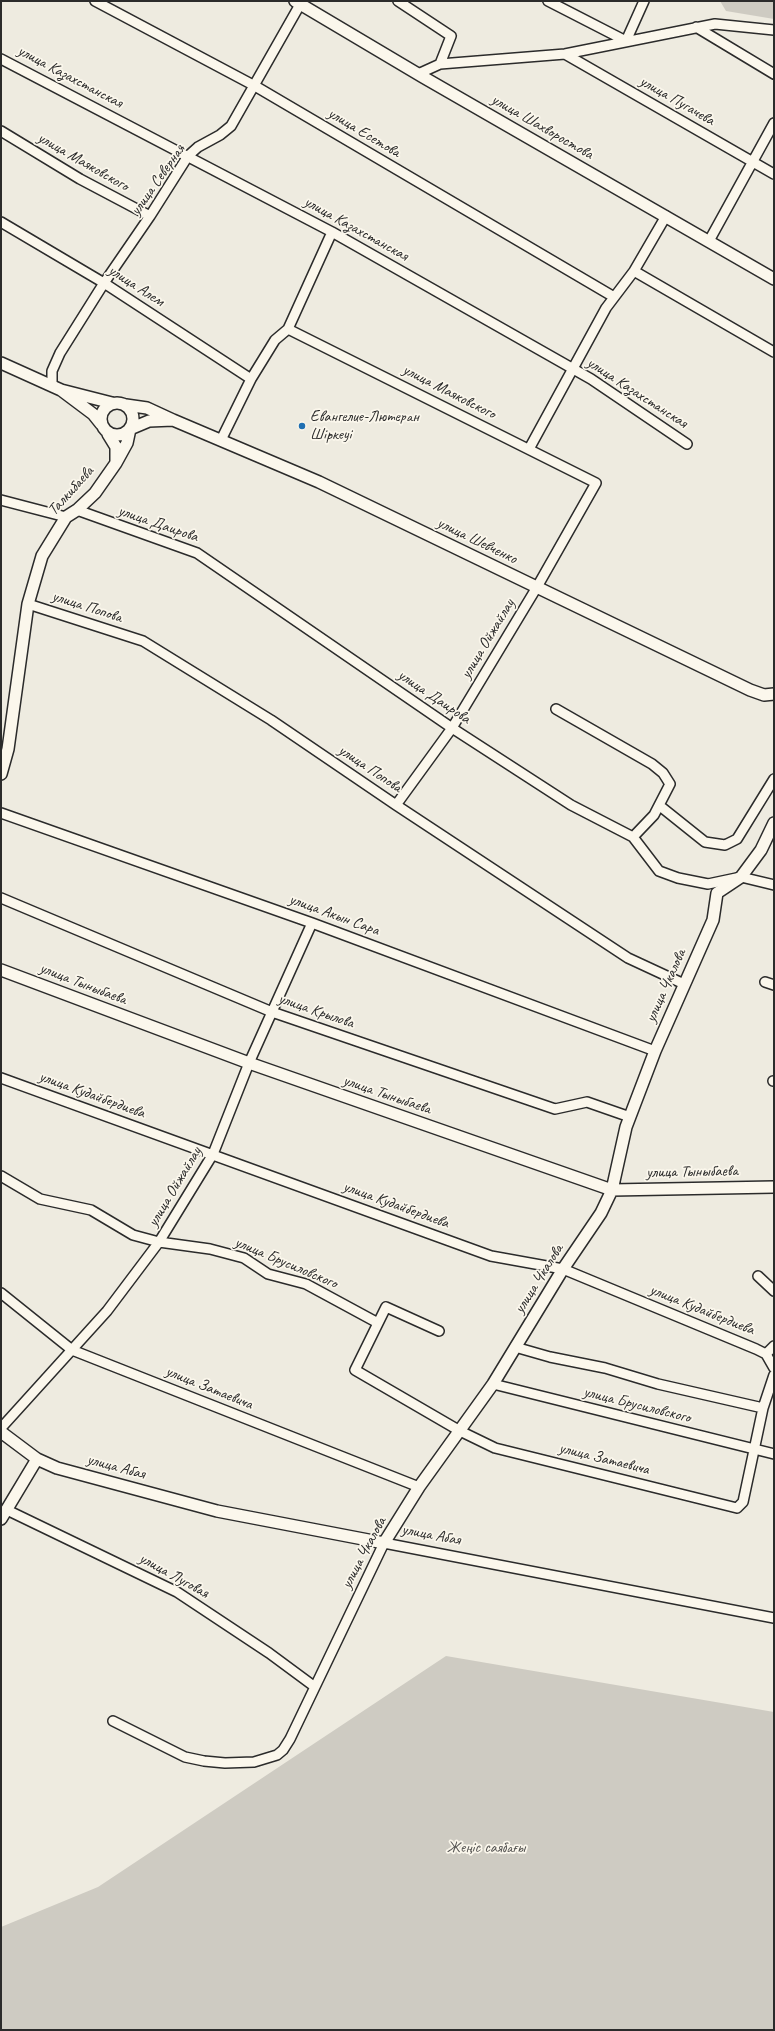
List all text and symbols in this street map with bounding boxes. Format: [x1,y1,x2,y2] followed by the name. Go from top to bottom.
[14,41,126,113] street label: улица Казахстанская
[636,72,718,130] street label: улица Пугачева
[488,90,596,164] street label: улица Шахворостова
[324,104,404,162] street label: улица Есетова
[34,128,132,196] street label: улица Маяковского
[126,141,190,219] street label: улица Северная
[301,192,411,266] street label: улица Казахстанская
[104,261,168,311] street label: улица Алем
[583,353,691,433] street label: улица Казахстанская
[399,360,499,424] street label: улица Маяковского
[310,407,419,445] place label: Евангелие-Лютеран Шіркеуі
[297,421,307,431] marker: Евангелие-Лютеран Шіркеуі
[44,462,98,520] street label: Талкибаева
[115,501,201,547] street label: улица Даирова
[434,513,520,569] street label: улица Шевченко
[50,587,124,627] street label: улица Попова
[457,596,519,682] street label: улица Ойжайлау
[394,666,474,728] street label: улица Даирова
[335,741,405,797] street label: улица Попова
[286,890,382,940] street label: улица Акын Сара
[641,946,691,1026] street label: улица Чкалова
[37,959,129,1009] street label: улица Тыныбаева
[276,989,356,1033] street label: улица Крылова
[36,1067,148,1123] street label: улица Кудайбердиева
[340,1071,434,1119] street label: улица Тыныбаева
[144,1144,206,1230] street label: улица Ойжайлау
[646,1162,738,1182] street label: улица Тыныбаева
[340,1177,452,1233] street label: улица Кудайбердиева
[232,1233,340,1293] street label: улица Брусиловского
[510,1241,568,1317] street label: улица Чкалова
[647,1280,757,1340] street label: улица Кудайбердиева
[163,1362,255,1414] street label: улица Затаевича
[581,1382,693,1428] street label: улица Брусиловского
[557,1439,651,1479] street label: улица Затаевича
[85,1450,147,1484] street label: улица Абая
[337,1514,391,1592] street label: улица Чкалова
[400,1520,462,1550] street label: улица Абая
[136,1549,212,1603] street label: улица Луговая
[447,1838,525,1858] park label: Жеңіс саябағы

